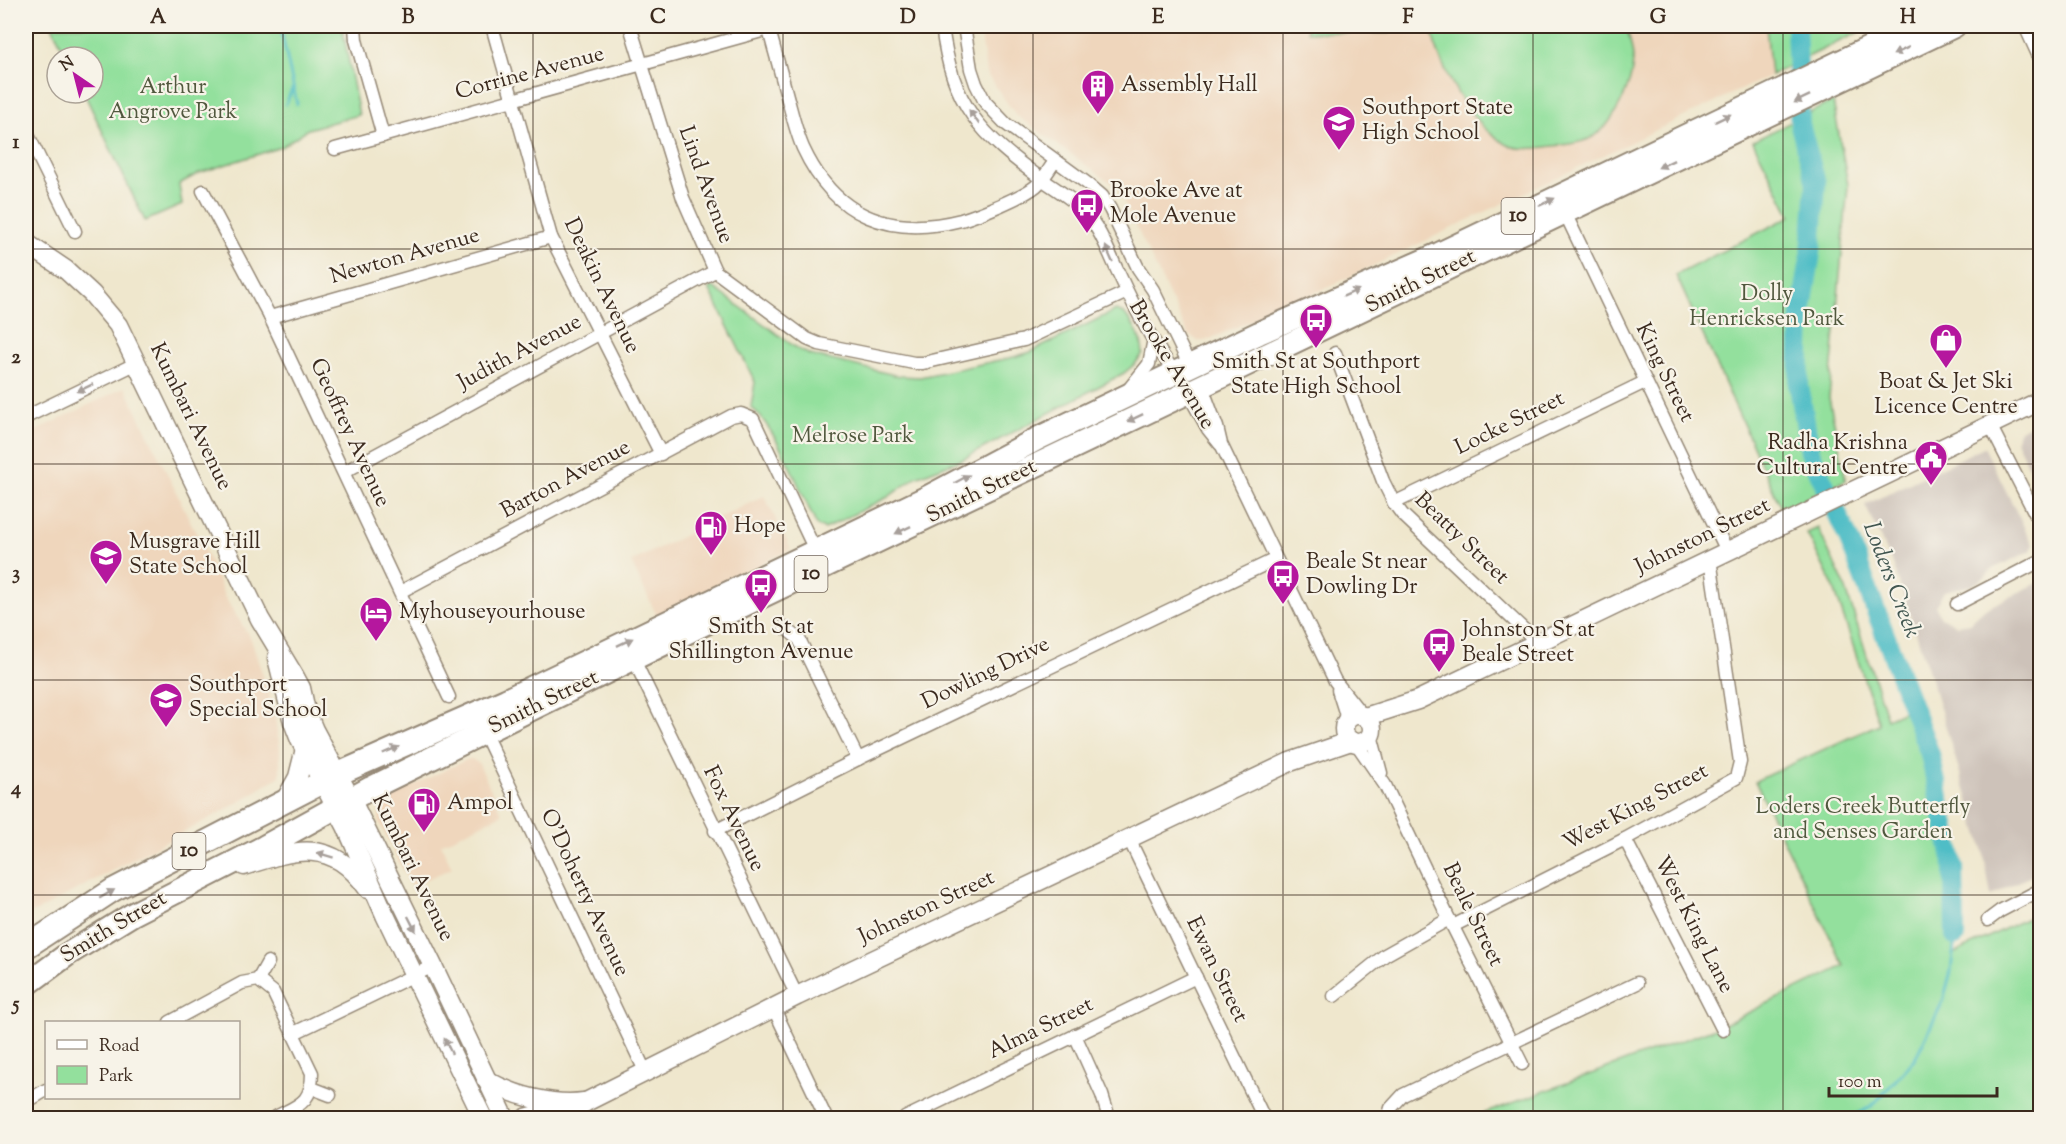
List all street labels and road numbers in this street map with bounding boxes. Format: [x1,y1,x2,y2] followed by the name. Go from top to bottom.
[452,39,608,109] street label: Corrine Avenue
[669,122,741,248] street label: Lind Avenue
[1502,198,1534,234] road number: 10
[554,213,648,359] street label: Deakin Avenue
[326,220,484,294] street label: Newton Avenue
[1360,241,1482,323] street label: Smith Street
[1120,294,1222,436] street label: Brooke Avenue
[451,307,588,400] street label: Judith Avenue
[1626,318,1702,429] street label: King Street
[140,338,240,496] street label: Kumbari Avenue
[300,353,398,513] street label: Geoffrey Avenue
[1450,383,1571,464] street label: Locke Street
[495,432,637,528] street label: Barton Avenue
[921,451,1043,533] street label: Smith Street
[1406,485,1516,593] street label: Beatty Street
[1629,490,1776,584] street label: Johnston Street
[794,556,828,592] road number: 10
[917,629,1055,719] street label: Dowling Drive
[483,662,605,744] street label: Smith Street
[1558,756,1715,860] street label: West King Street
[694,761,772,877] street label: Fox Avenue
[362,789,462,947] street label: Kumbari Avenue
[531,804,637,982] street label: O'Doherty Avenue
[172,833,206,869] road number: 10
[1645,851,1741,999] street label: West King Lane
[1433,858,1511,973] street label: Beale Street
[853,862,1001,954] street label: Johnston Street
[55,883,174,972] street label: Smith Street
[1177,912,1256,1029] street label: Ewan Street
[983,989,1100,1068] street label: Alma Street

